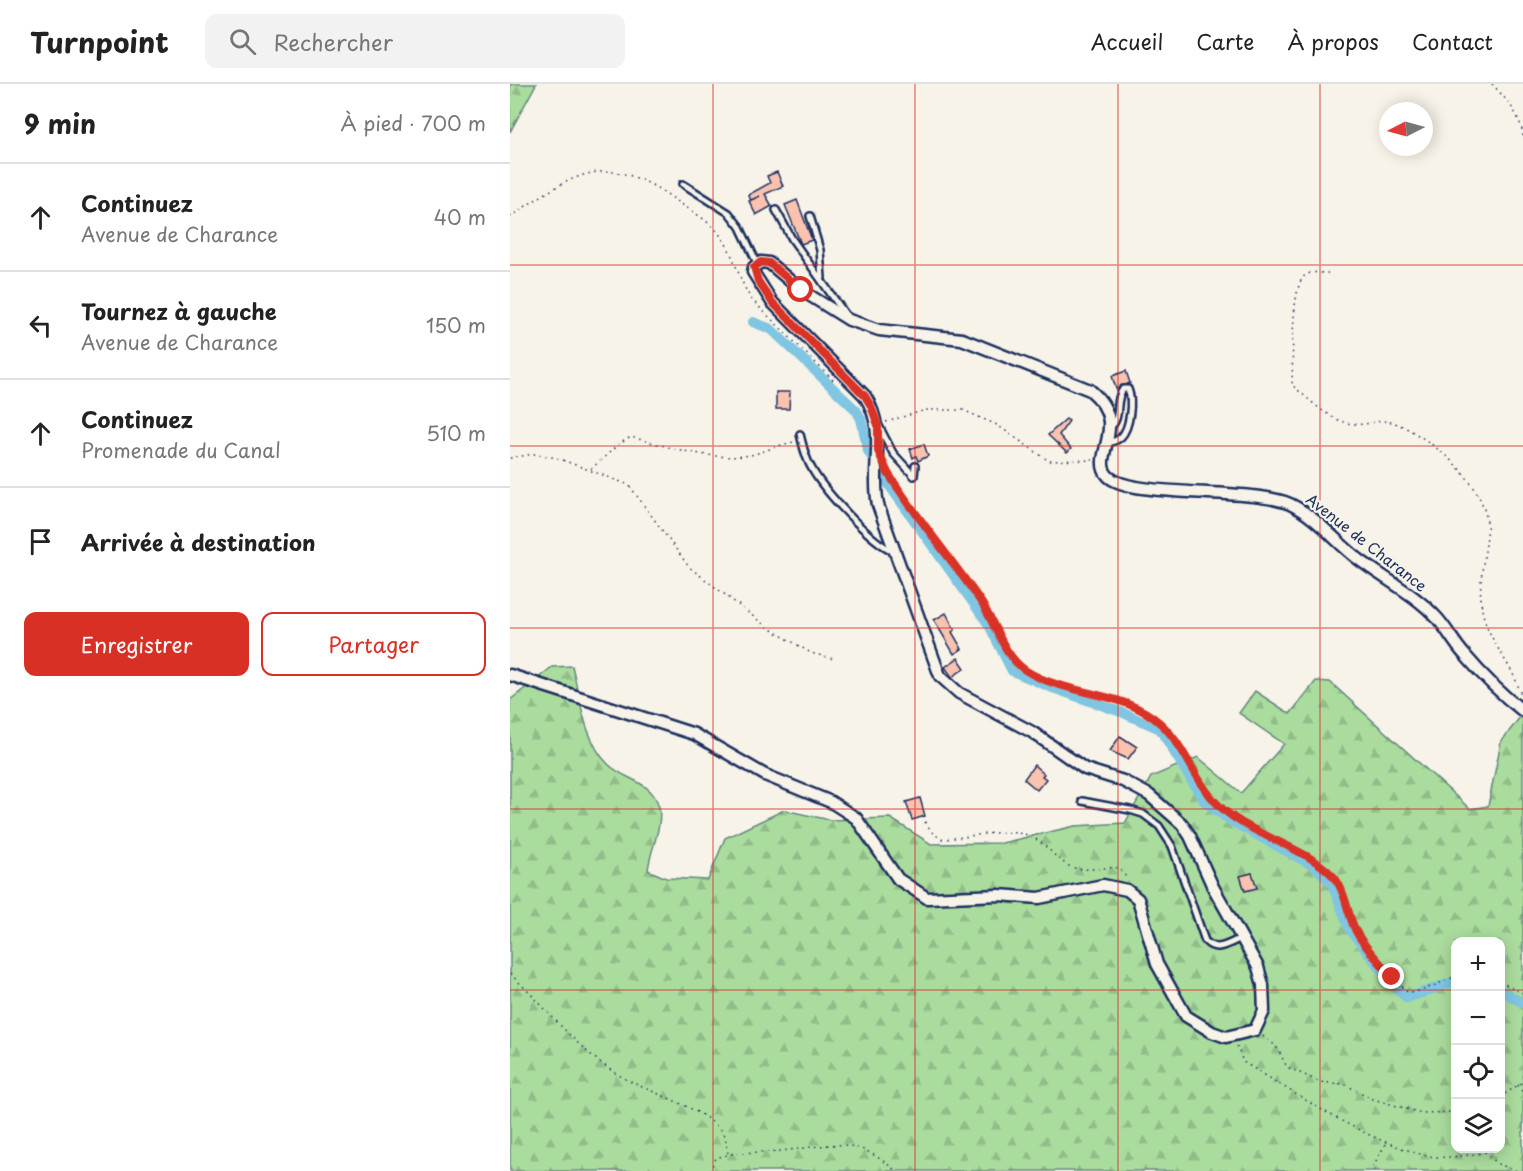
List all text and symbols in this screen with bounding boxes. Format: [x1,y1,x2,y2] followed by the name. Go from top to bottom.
[205,14,625,68] search box
[30,20,169,63] text: Turnpoint
[226,25,259,58] icon: search
[274,25,393,58] text: Rechercher
[1091,25,1163,57] text: Accueil
[1196,25,1254,57] text: Carte
[1287,25,1379,57] text: À propos
[1412,25,1493,57] text: Contact
[1379,102,1433,156] north arrow
[24,104,96,143] text: 9 min
[341,108,486,138] text: À pied · 700 m
[81,186,193,219] text: Continuez
[24,201,57,234] icon: ahead
[434,202,486,232] text: 40 m
[81,219,278,249] text: Avenue de Charance
[787,276,813,302] route start
[81,294,277,327] text: Tournez à gauche
[24,309,57,342] icon: left
[426,310,486,340] text: 150 m
[81,327,278,357] text: Avenue de Charance
[81,402,193,435] text: Continuez
[24,417,57,450] icon: ahead
[426,418,486,448] text: 510 m
[81,435,281,465] text: Promenade du Canal
[1302,487,1432,596] street label: Avenue de Charance
[24,525,57,558] icon: arrive
[81,525,315,558] text: Arrivée à destination
[24,612,249,676] button: Enregistrer
[261,612,486,676] button: Partager
[1451,937,1505,1153] map controls
[1451,937,1505,991] button: +
[1378,963,1404,989] route end
[1451,991,1505,1045] button: −
[1451,1045,1505,1099] button: locate
[1451,1099,1505,1153] button: layers

